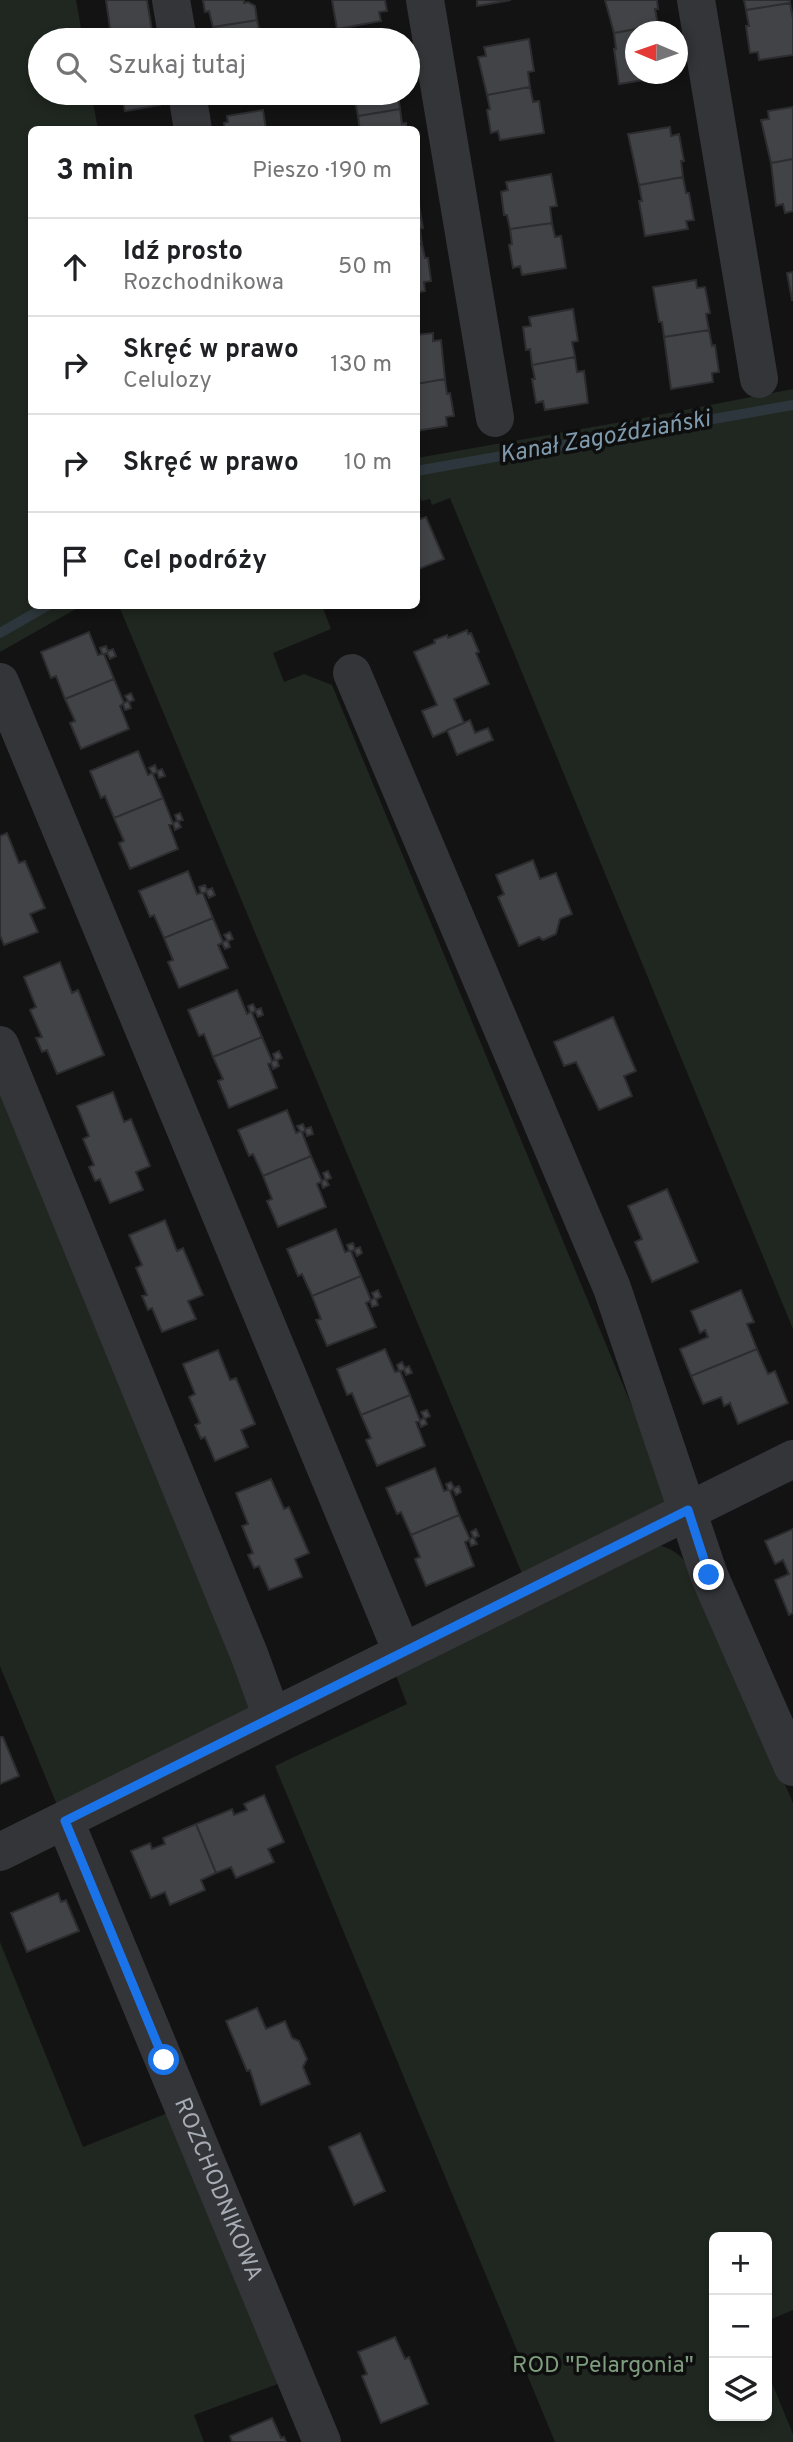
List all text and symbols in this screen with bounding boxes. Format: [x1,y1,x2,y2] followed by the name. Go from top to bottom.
[625,21,688,84] north arrow
[28,28,420,105] search box
[52,48,90,86] icon: search
[108,50,246,83] text: Szukaj tutaj
[56,153,134,190] text: 3 min
[252,157,392,186] text: Pieszo · 190 m
[123,236,243,269] text: Idź prosto
[56,248,94,286] icon: ahead
[338,253,392,282] text: 50 m
[123,269,284,298] text: Rozchodnikowa
[123,334,299,367] text: Skręć w prawo
[56,346,94,384] icon: right
[330,351,392,380] text: 130 m
[123,367,212,396] text: Celulozy
[497,405,714,471] water label: Kanał Zagoździański
[56,444,94,482] icon: right
[123,447,299,480] text: Skręć w prawo
[344,449,392,478] text: 10 m
[56,542,94,580] icon: arrive
[123,545,267,578] text: Cel podróży
[693,1559,724,1590] route end
[148,2044,179,2075] route start
[167,2094,268,2286] street label: ROZCHODNIKOWA
[709,2232,772,2421] map controls
[709,2232,772,2295] button: +
[709,2295,772,2358] button: −
[512,2352,694,2381] park label: ROD "Pelargonia"
[709,2358,772,2421] button: layers

